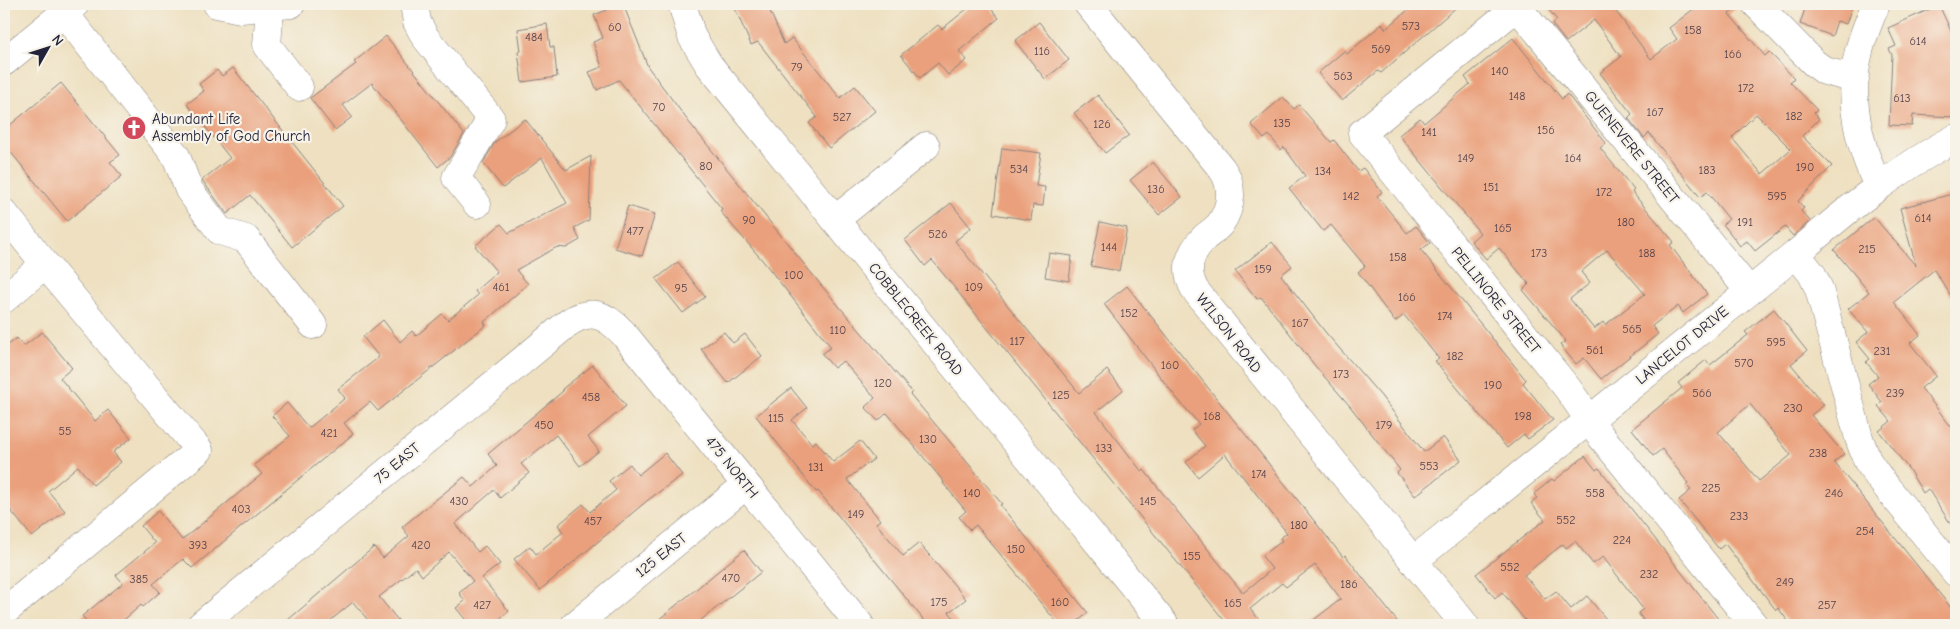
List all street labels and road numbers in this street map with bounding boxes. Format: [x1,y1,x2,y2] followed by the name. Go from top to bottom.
[1581,87,1683,207] street label: GUENEVERE STREET
[1448,243,1545,357] street label: PELLINORE STREET
[865,259,967,379] street label: COBBLECREEK ROAD
[1192,290,1266,376] street label: WILSON ROAD
[1632,302,1732,388] street label: LANCELOT DRIVE
[702,432,762,502] street label: 475 NORTH
[370,439,424,487] street label: 75 EAST
[632,529,690,581] street label: 125 EAST

